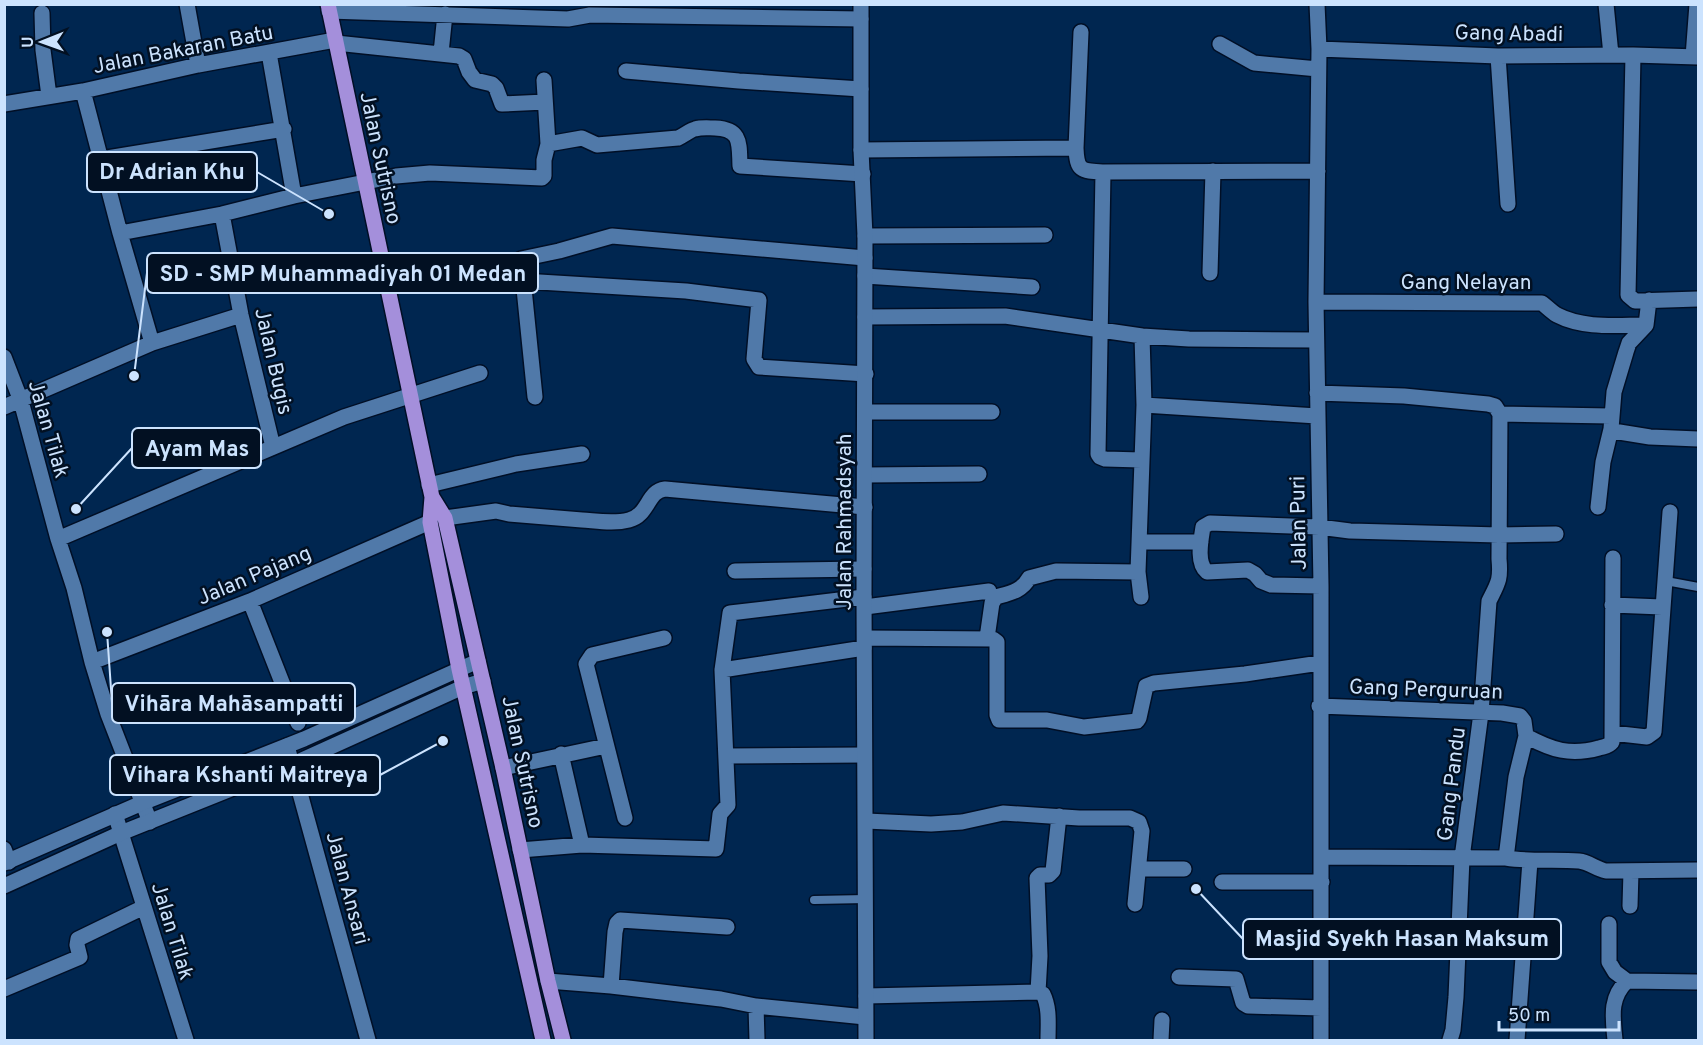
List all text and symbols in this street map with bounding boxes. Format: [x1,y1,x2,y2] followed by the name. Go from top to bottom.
[12,12,72,72] north arrow
[91,20,276,81] street label: Jalan Bakaran Batu
[1454,20,1564,49] street label: Gang Abadi
[19,36,39,48] text: U
[352,90,407,227] street label: Jalan Sutrisno
[87,152,257,192] callout: Dr Adrian Khu
[99,160,245,187] text: Dr Adrian Khu
[147,253,538,293] callout: SD - SMP Muhammadiyah 01 Medan
[160,262,526,289] text: SD - SMP Muhammadiyah 01 Medan
[1400,270,1532,297] street label: Gang Nelayan
[247,305,298,417] street label: Jalan Bugis
[21,377,74,481] street label: Jalan Tilak
[132,428,261,468] callout: Ayam Mas
[832,433,859,611] street label: Jalan Rahmadsyah
[145,437,249,464] text: Ayam Mas
[1285,476,1314,570] street label: Jalan Puri
[194,540,316,612] street label: Jalan Pajang
[1349,674,1503,707] street label: Gang Perguruan
[112,683,355,723] callout: Vihāra Mahāsampatti
[125,692,343,719] text: Vihāra Mahāsampatti
[494,694,549,831] street label: Jalan Sutrisno
[1432,726,1473,843] street label: Gang Pandu
[110,755,380,795] callout: Vihara Kshanti Maitreya
[122,763,368,790] text: Vihara Kshanti Maitreya
[319,829,375,948] street label: Jalan Ansari
[144,879,199,983] street label: Jalan Tilak
[1243,919,1561,959] callout: Masjid Syekh Hasan Maksum
[1255,927,1549,954] text: Masjid Syekh Hasan Maksum
[1499,994,1619,1032] scale bar
[1508,1005,1550,1028] text: 50 m

